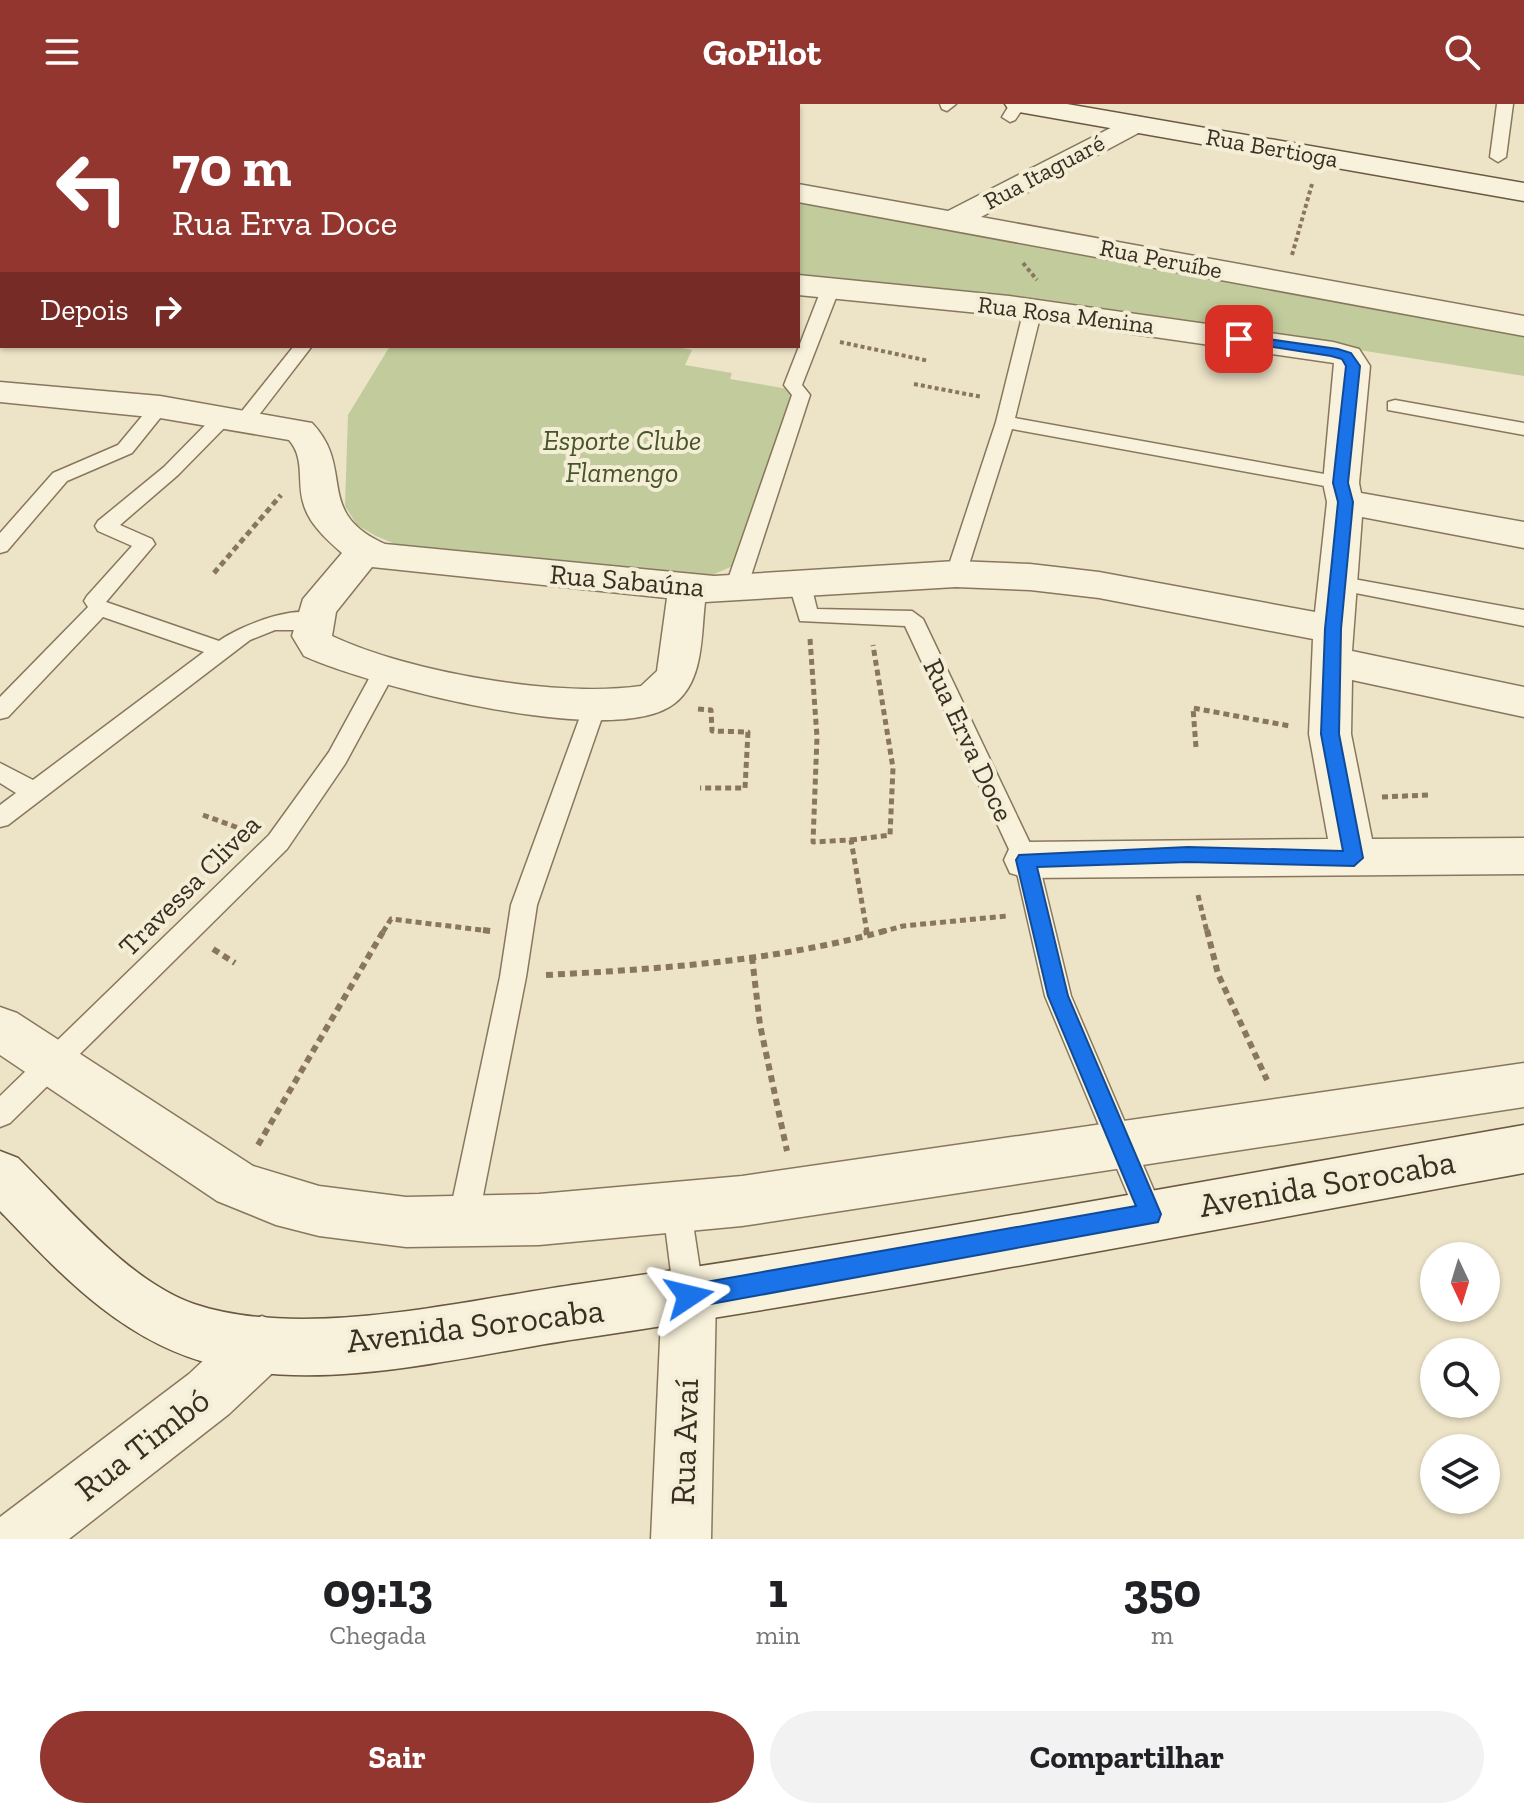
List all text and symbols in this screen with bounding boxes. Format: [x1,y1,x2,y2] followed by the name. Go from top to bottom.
[40,30,84,74] icon: menu
[1440,30,1484,74] icon: search
[703,31,821,74] text: GoPilot
[1204,122,1341,173] street label: Rua Bertioga
[978,128,1109,216] street label: Rua Itaguaré
[172,133,292,200] text: 70 m
[40,136,144,240] icon: left
[172,201,398,244] text: Rua Erva Doce
[1097,232,1225,285] street label: Rua Peruíbe
[145,288,189,332] icon: right
[976,289,1156,340] street label: Rua Rosa Menina
[40,292,129,328] text: Depois
[1205,305,1273,373] pin
[1217,317,1261,361] icon: arrive
[543,424,701,489] park label: Esporte Clube Flamengo
[548,557,706,604] street label: Rua Sabaúna
[917,654,1021,827] street label: Rua Erva Doce
[112,807,267,963] street label: Travessa Clivea
[1196,1141,1458,1226] street label: Avenida Sorocaba
[1420,1242,1500,1322] north arrow
[1420,1242,1500,1514] map controls
[647,1254,731,1338] position arrow
[344,1289,606,1362] street label: Avenida Sorocaba
[1420,1338,1500,1418] button: search
[662,1378,707,1506] street label: Rua Avaí
[67,1379,218,1510] street label: Rua Timbó
[1420,1434,1500,1514] button: layers
[323,1562,433,1619] text: 09:13
[768,1562,788,1619] text: 1
[1123,1562,1201,1619] text: 350
[329,1619,426,1651] text: Chegada
[756,1619,800,1651] text: min
[1151,1619,1173,1651] text: m
[40,1711,754,1803] button: Sair
[770,1711,1484,1803] button: Compartilhar

